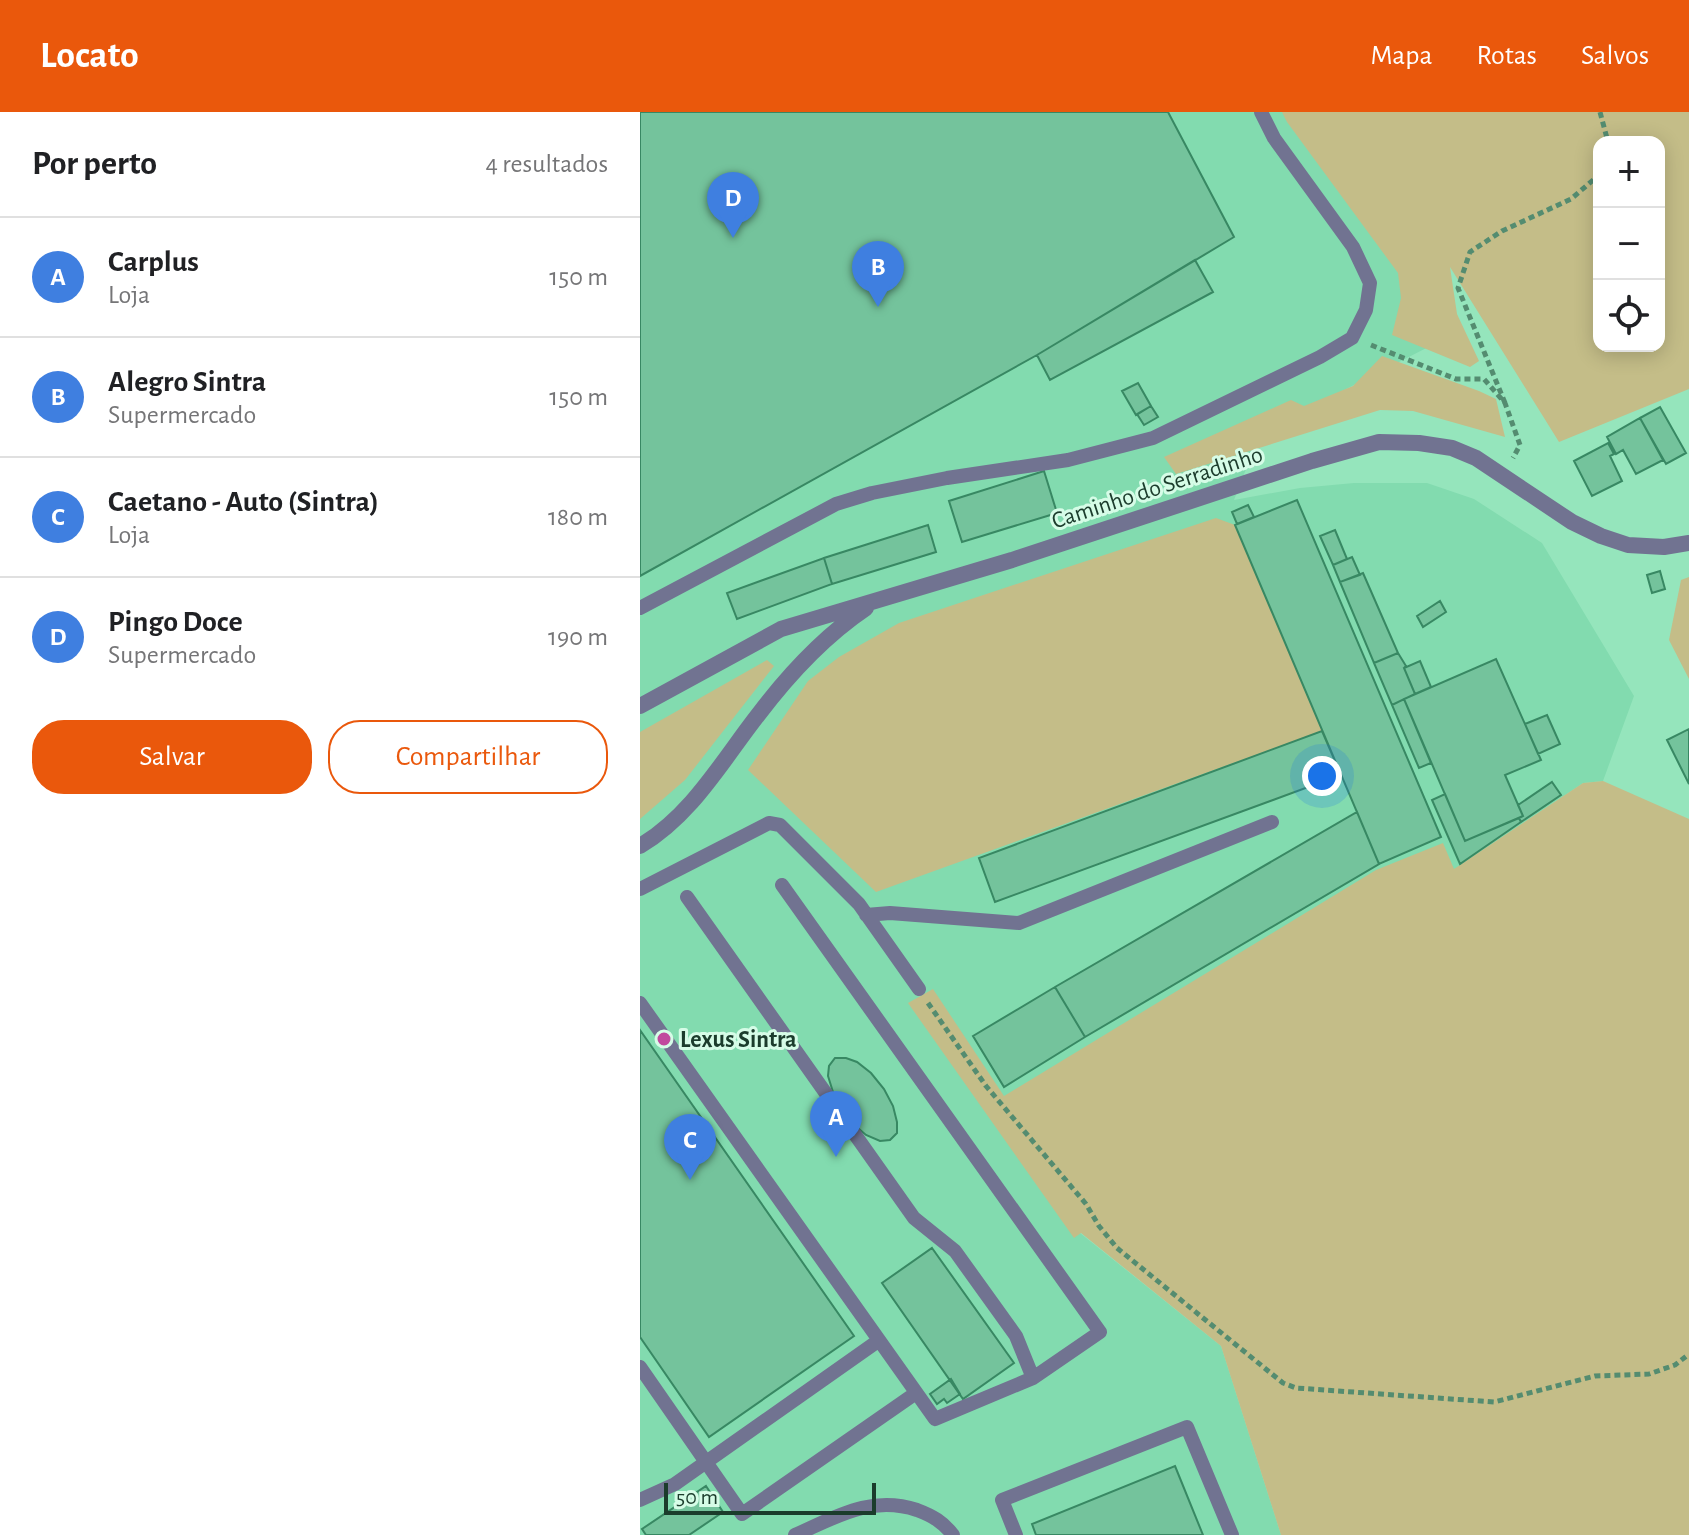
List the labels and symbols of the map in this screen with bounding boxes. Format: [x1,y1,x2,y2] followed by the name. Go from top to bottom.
[707,172,759,238] pin: D
[852,241,904,307] pin: B
[1049,443,1266,533] street label: Caminho do Serradinho
[1302,756,1342,796] your location
[680,1028,797,1052] place label: Lexus Sintra
[655,1030,673,1048] marker: Lexus Sintra
[810,1091,862,1157] pin: A
[664,1114,716,1180] pin: C
[664,1479,876,1515] scale bar

